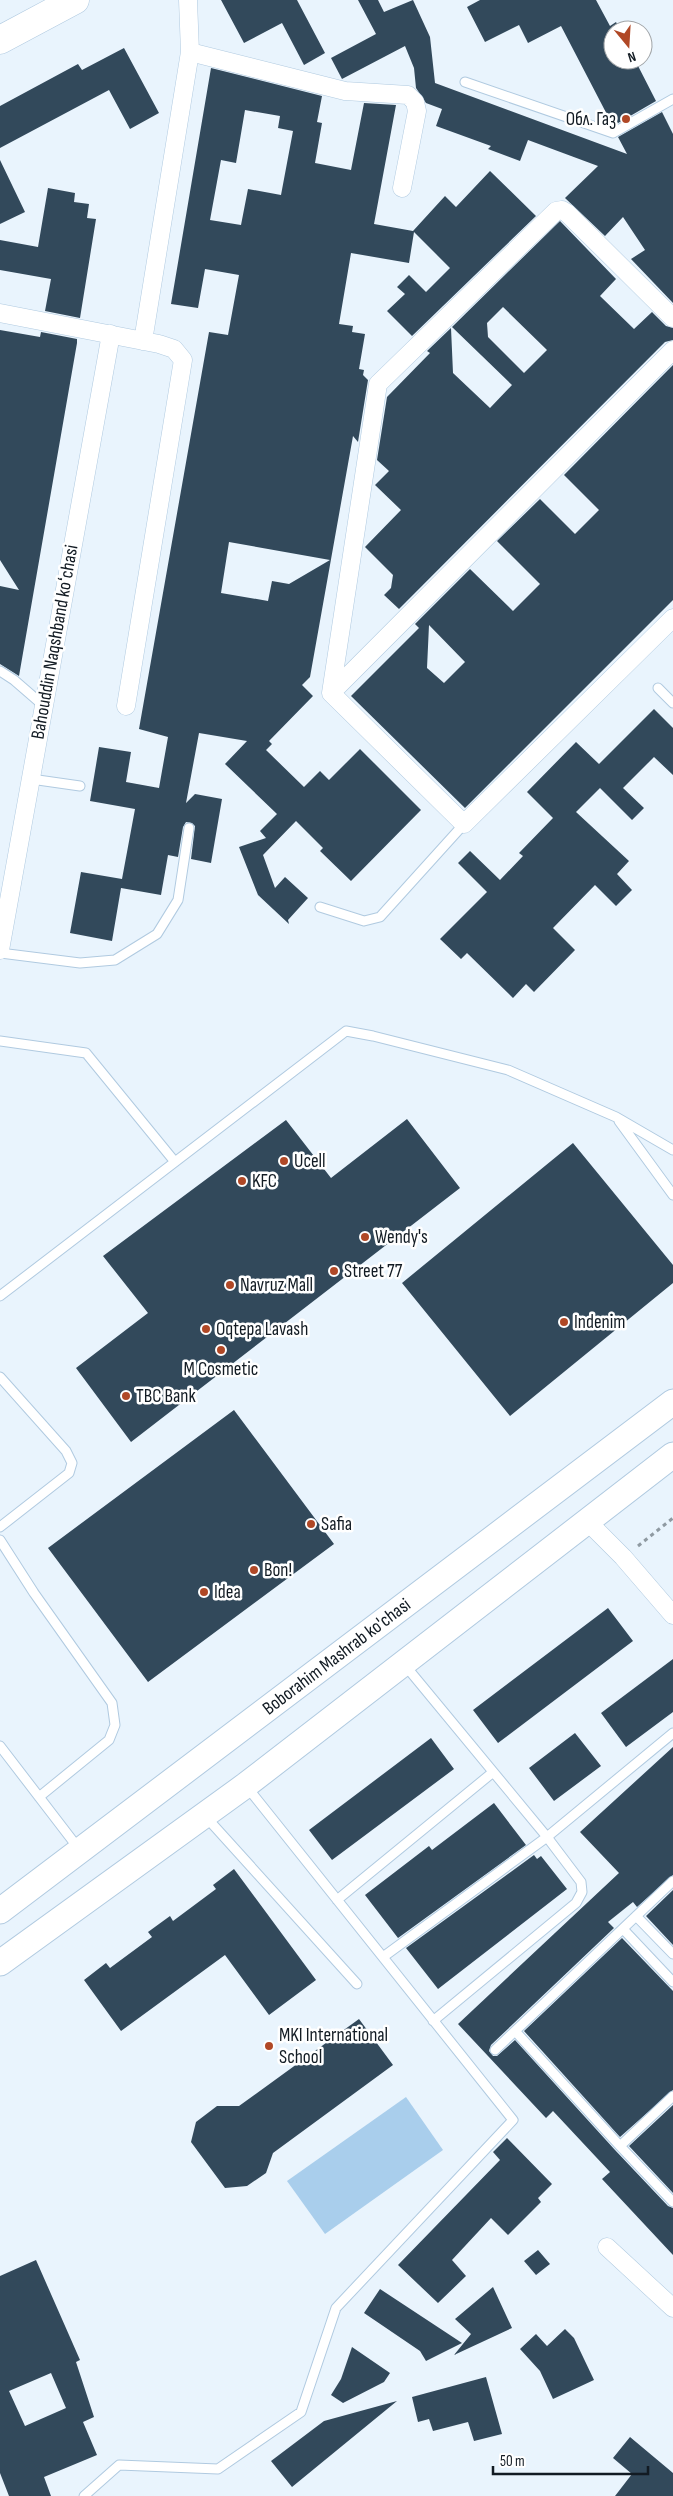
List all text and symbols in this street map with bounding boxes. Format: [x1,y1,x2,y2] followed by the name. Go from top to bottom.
[603,20,653,70] north arrow
[626,48,638,66] text: N
[566,108,616,131] place label: Обл. Газ
[620,113,632,125] marker: Обл. Газ
[27,543,83,741] street label: Bahouddin Naqshband koʻchasi
[294,1150,326,1173] place label: Ucell
[278,1155,290,1167] marker: Ucell
[252,1170,277,1193] place label: KFC
[236,1175,248,1187] marker: KFC
[375,1226,428,1249] place label: Wendy's
[359,1231,371,1243] marker: Wendy's
[344,1260,403,1283] place label: Street 77
[328,1265,340,1277] marker: Street 77
[240,1274,313,1297] place label: Navruz Mall
[224,1279,236,1291] marker: Navruz Mall
[574,1311,625,1334] place label: Indenim
[558,1316,570,1328] marker: Indenim
[216,1318,308,1341] place label: Oqtepa Lavash
[200,1323,212,1335] marker: Oqtepa Lavash
[215,1344,227,1356] marker: M Cosmetic
[184,1358,258,1381] place label: M Cosmetic
[136,1385,196,1408] place label: TBC Bank
[120,1390,132,1402] marker: TBC Bank
[321,1513,352,1536] place label: Safia
[305,1518,317,1530] marker: Safia
[264,1559,292,1582] place label: Bon!
[248,1564,260,1576] marker: Bon!
[214,1581,241,1604] place label: Idea
[198,1586,210,1598] marker: Idea
[258,1593,415,1720] street label: Boborahim Mashrab ko'chasi
[279,2024,388,2069] place label: MKI International School
[263,2040,275,2052] marker: MKI International School
[493,2444,648,2476] scale bar
[500,2452,525,2471] text: 50 m

